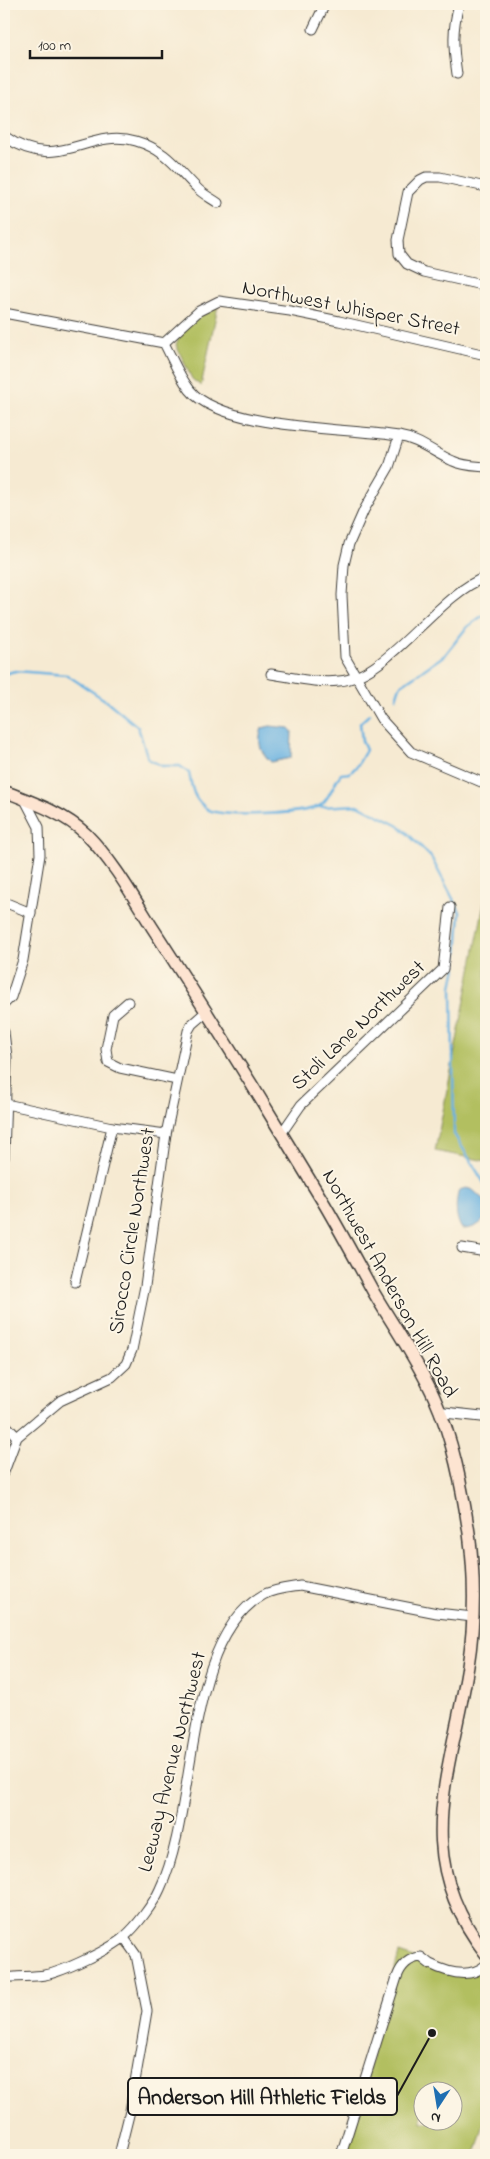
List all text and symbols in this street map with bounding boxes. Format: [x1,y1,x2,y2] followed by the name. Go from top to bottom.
[30,28,162,60] scale bar
[38,35,71,57] text: 100 m
[240,273,462,345] street label: Northwest Whisper Street
[285,954,433,1098] street label: Stoli Lane Northwest
[102,1126,164,1336] street label: Sirocco Circle Northwest
[314,1164,465,1404] street label: Northwest Anderson Hill Road
[131,1649,217,1876] street label: Leeway Avenue Northwest
[128,2078,397,2115] callout: Anderson Hill Athletic Fields
[412,2082,462,2132] north arrow
[138,2083,386,2115] text: Anderson Hill Athletic Fields
[429,2106,442,2129] text: N

